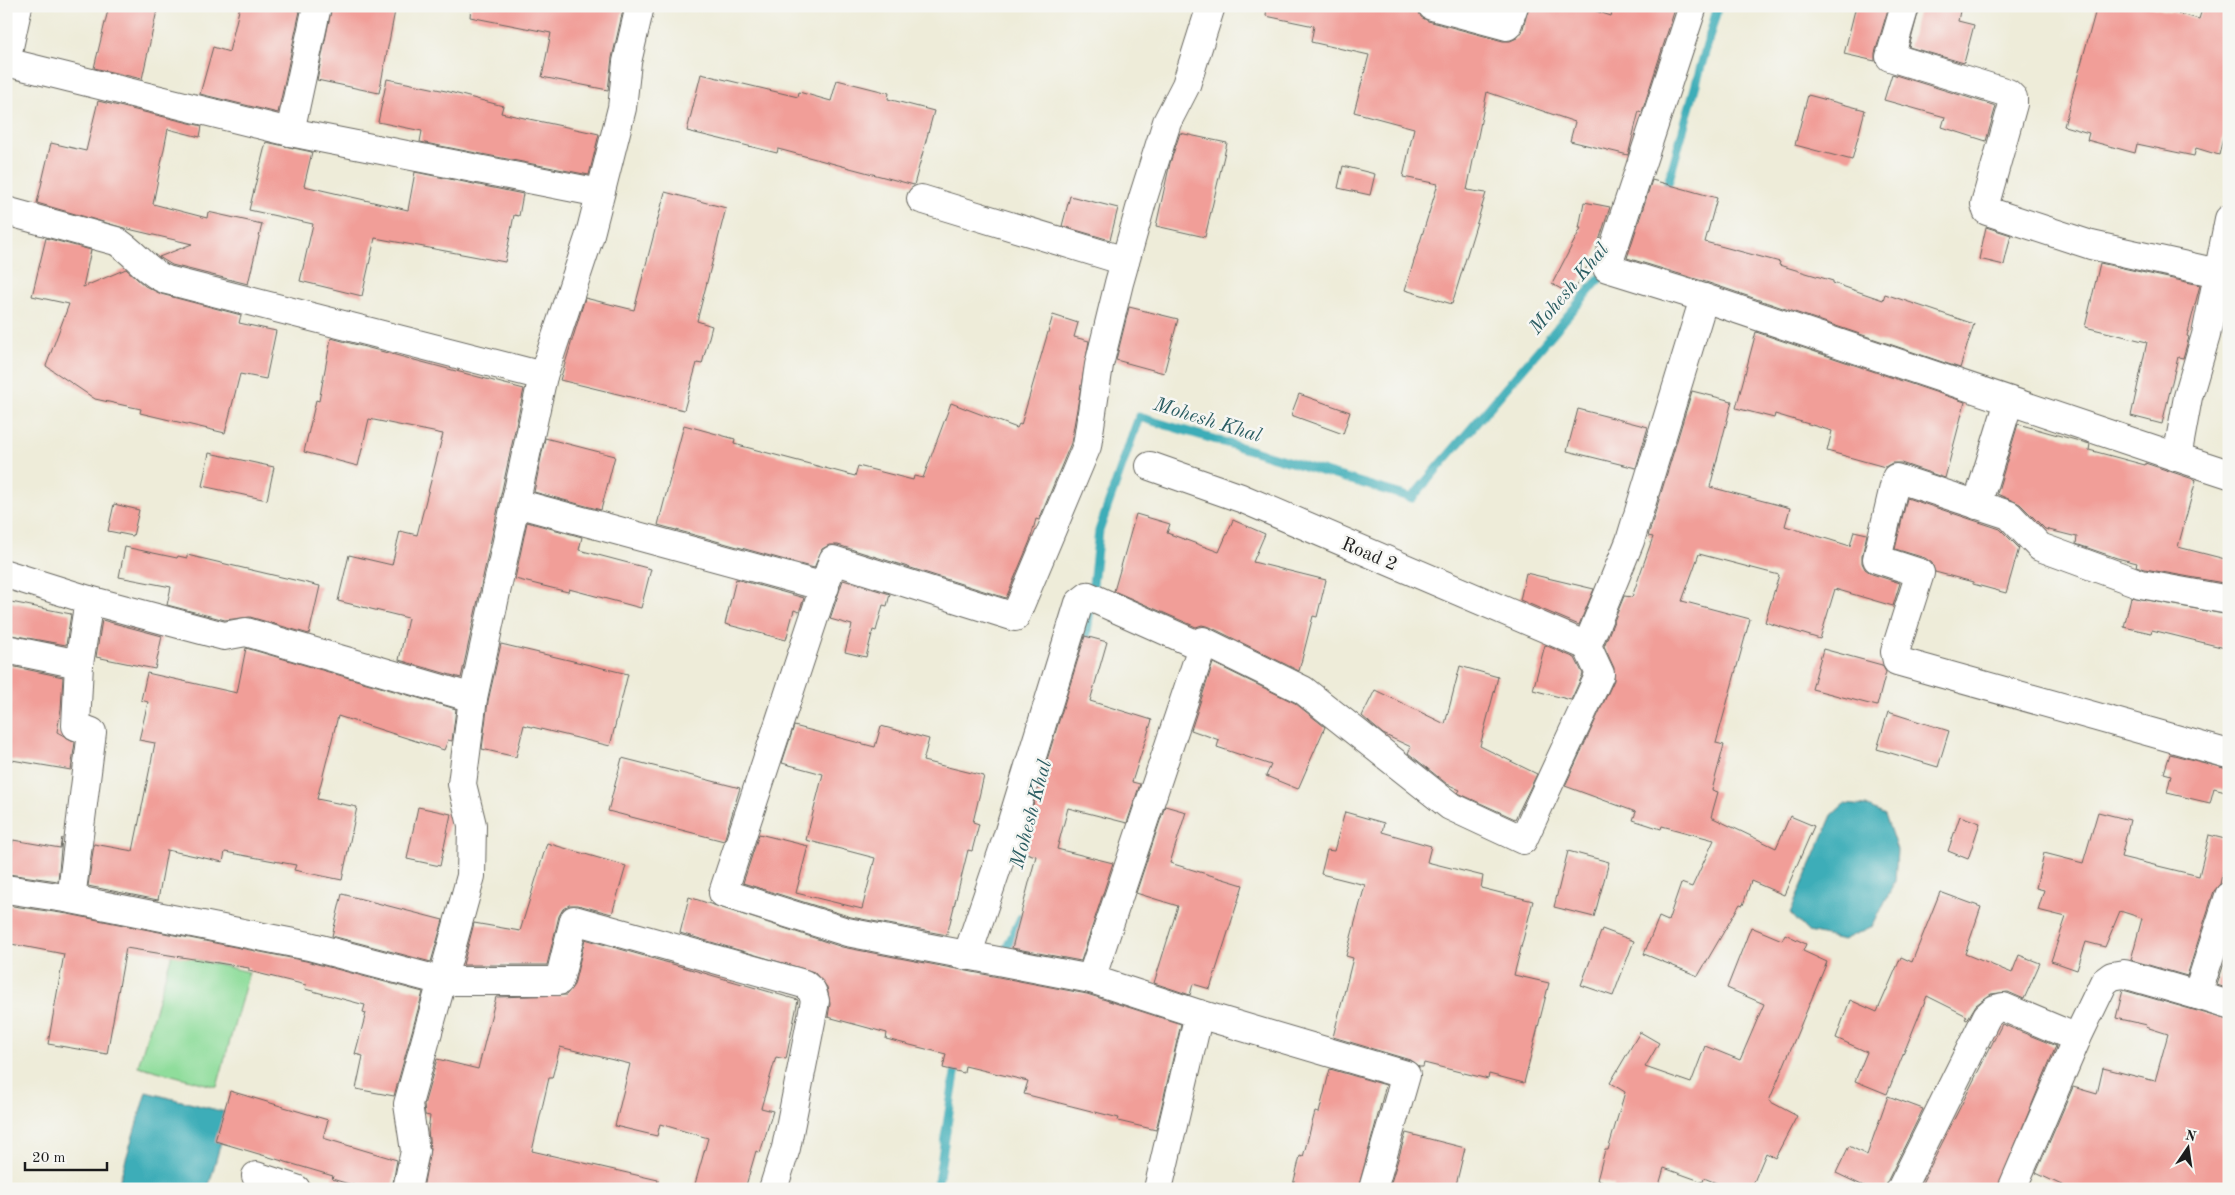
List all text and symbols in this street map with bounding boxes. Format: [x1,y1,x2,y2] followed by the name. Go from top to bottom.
[1525,240,1613,339] water label: Mohesh Khal
[1150,395,1264,447] water label: Mohesh Khal
[1338,535,1400,576] street label: Road 2
[1008,758,1056,872] water label: Mohesh Khal
[2162,1122,2212,1172] north arrow
[2184,1128,2198,1144] text: N
[25,1140,108,1172] scale bar
[32,1151,66,1166] text: 20 m

